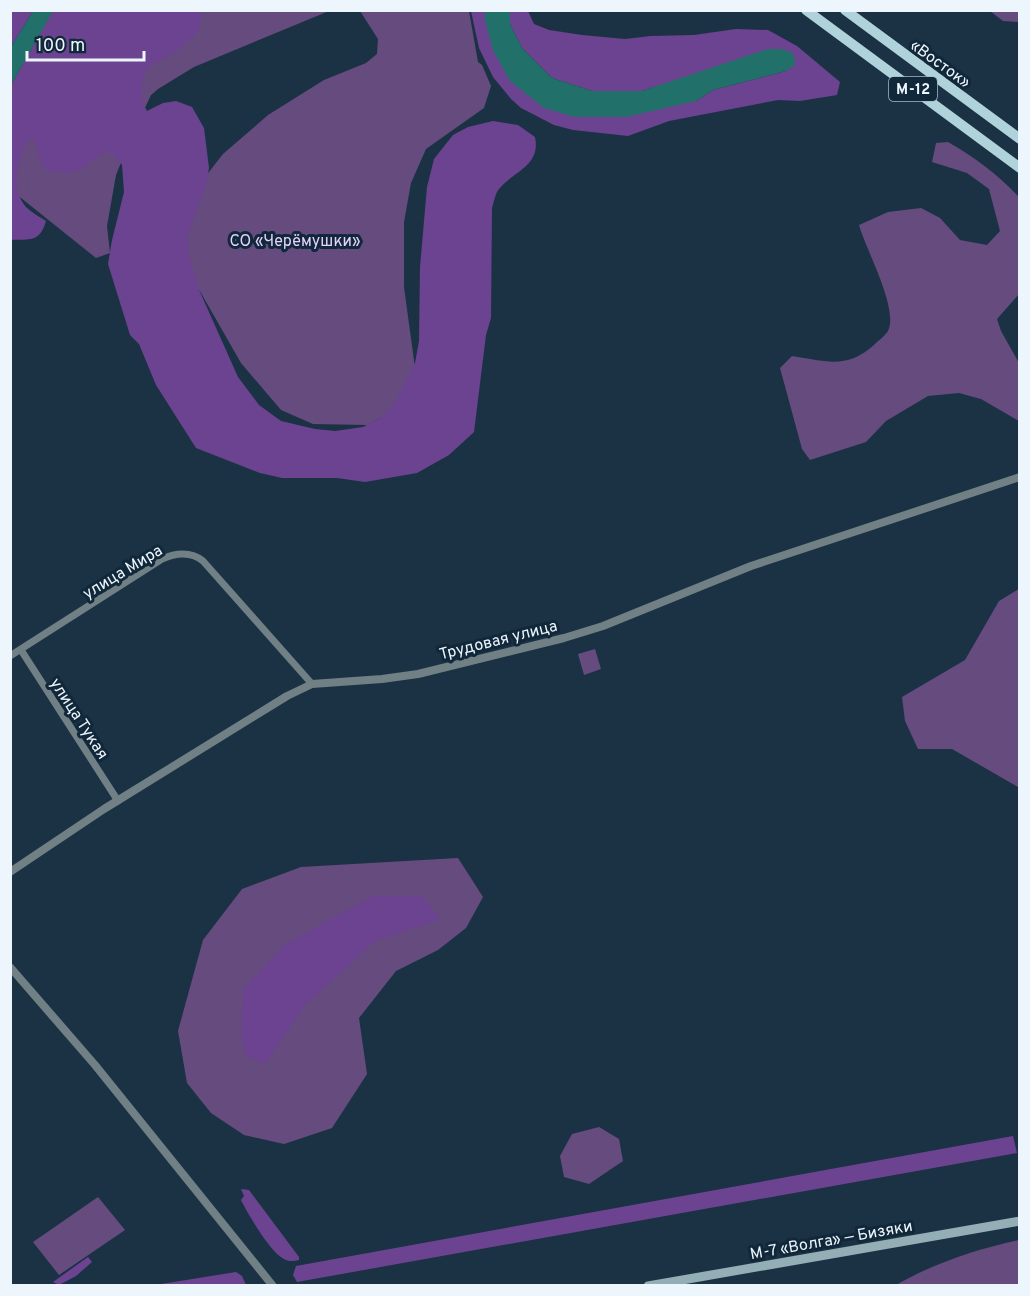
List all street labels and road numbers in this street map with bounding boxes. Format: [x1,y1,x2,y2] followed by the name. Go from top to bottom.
[906,36,974,93] street label: «Восток»
[889,77,937,101] road number: М-12
[79,541,167,604] street label: улица Мира
[437,617,560,665] street label: Трудовая улица
[45,675,112,764] street label: улица Тукая
[748,1217,914,1265] street label: М-7 «Волга» — Бизяки

